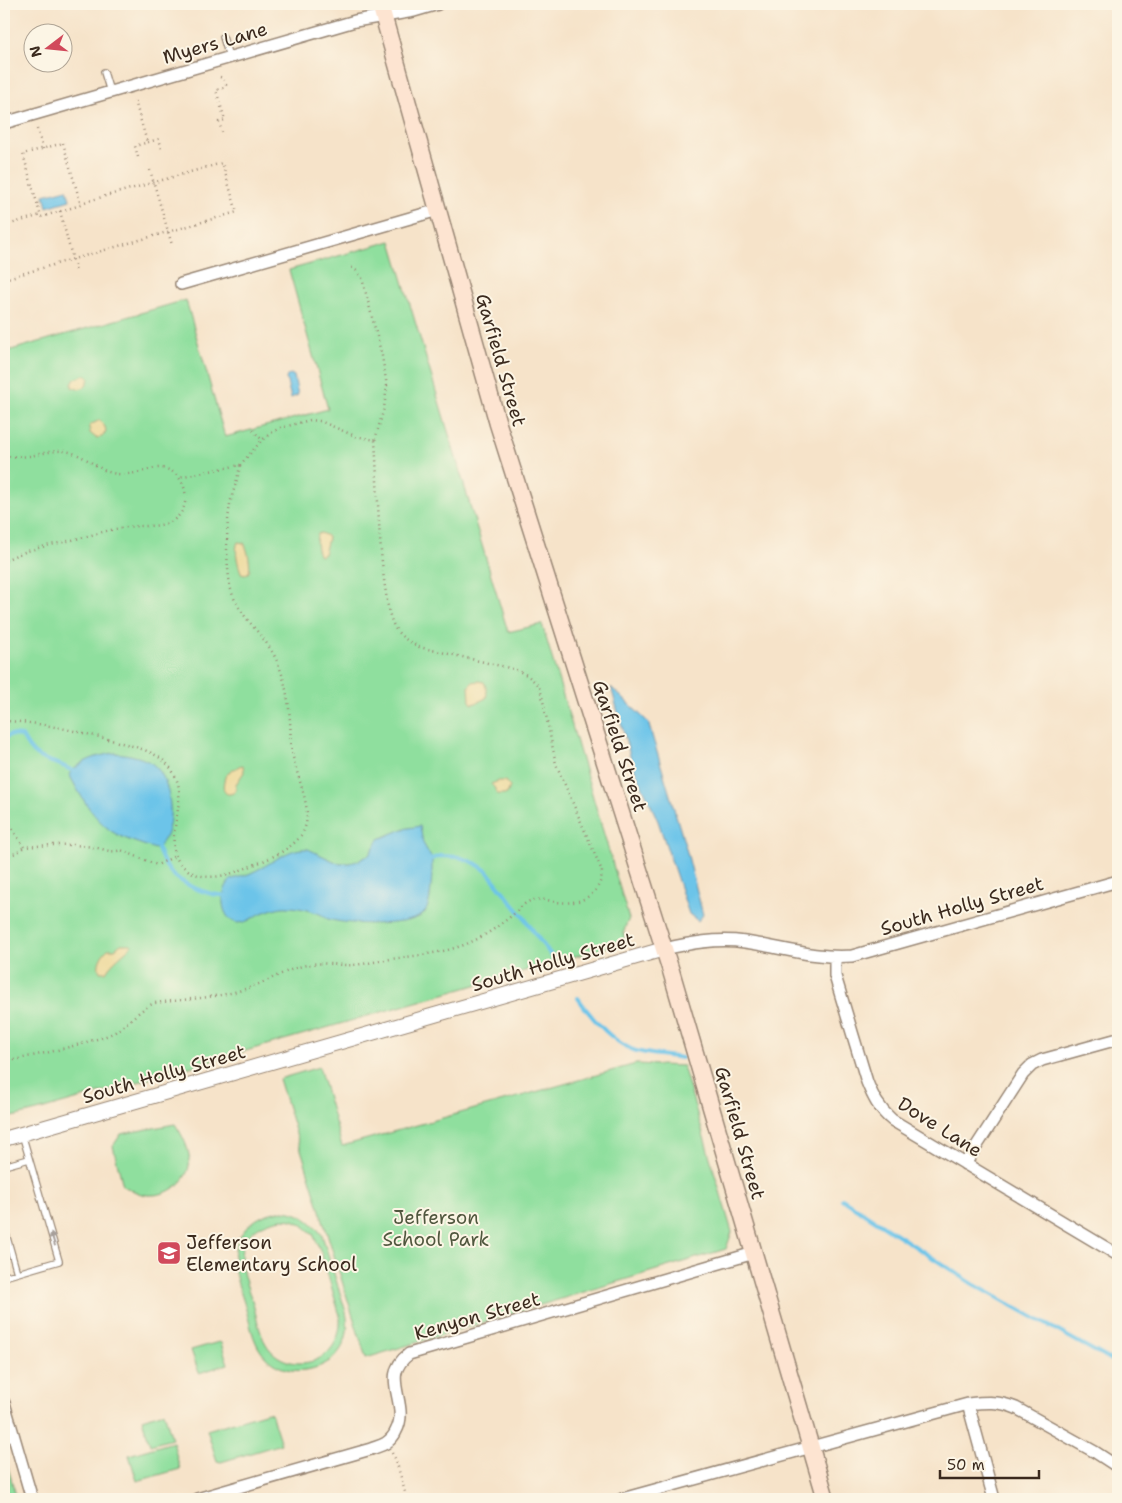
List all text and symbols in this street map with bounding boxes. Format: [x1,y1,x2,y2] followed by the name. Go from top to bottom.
[160,16,270,70] street label: Myers Lane
[22,22,72,72] north arrow
[25,44,46,59] text: N
[470,291,532,429] street label: Garfield Street
[587,677,653,815] street label: Garfield Street
[878,871,1046,941] street label: South Holly Street
[469,927,637,997] street label: South Holly Street
[80,1039,248,1109] street label: South Holly Street
[709,1064,771,1202] street label: Garfield Street
[893,1091,987,1163] street label: Dove Lane
[382,1205,490,1252] park label: Jefferson School Park
[186,1230,357,1277] place label: Jefferson Elementary School
[48,1232,56,1247] one-way arrow
[156,1240,182,1266] school or university icon: Jefferson Elementary School
[411,1286,543,1346] street label: Kenyon Street
[940,1448,1038,1480] scale bar
[947,1455,985,1475] text: 50 m

